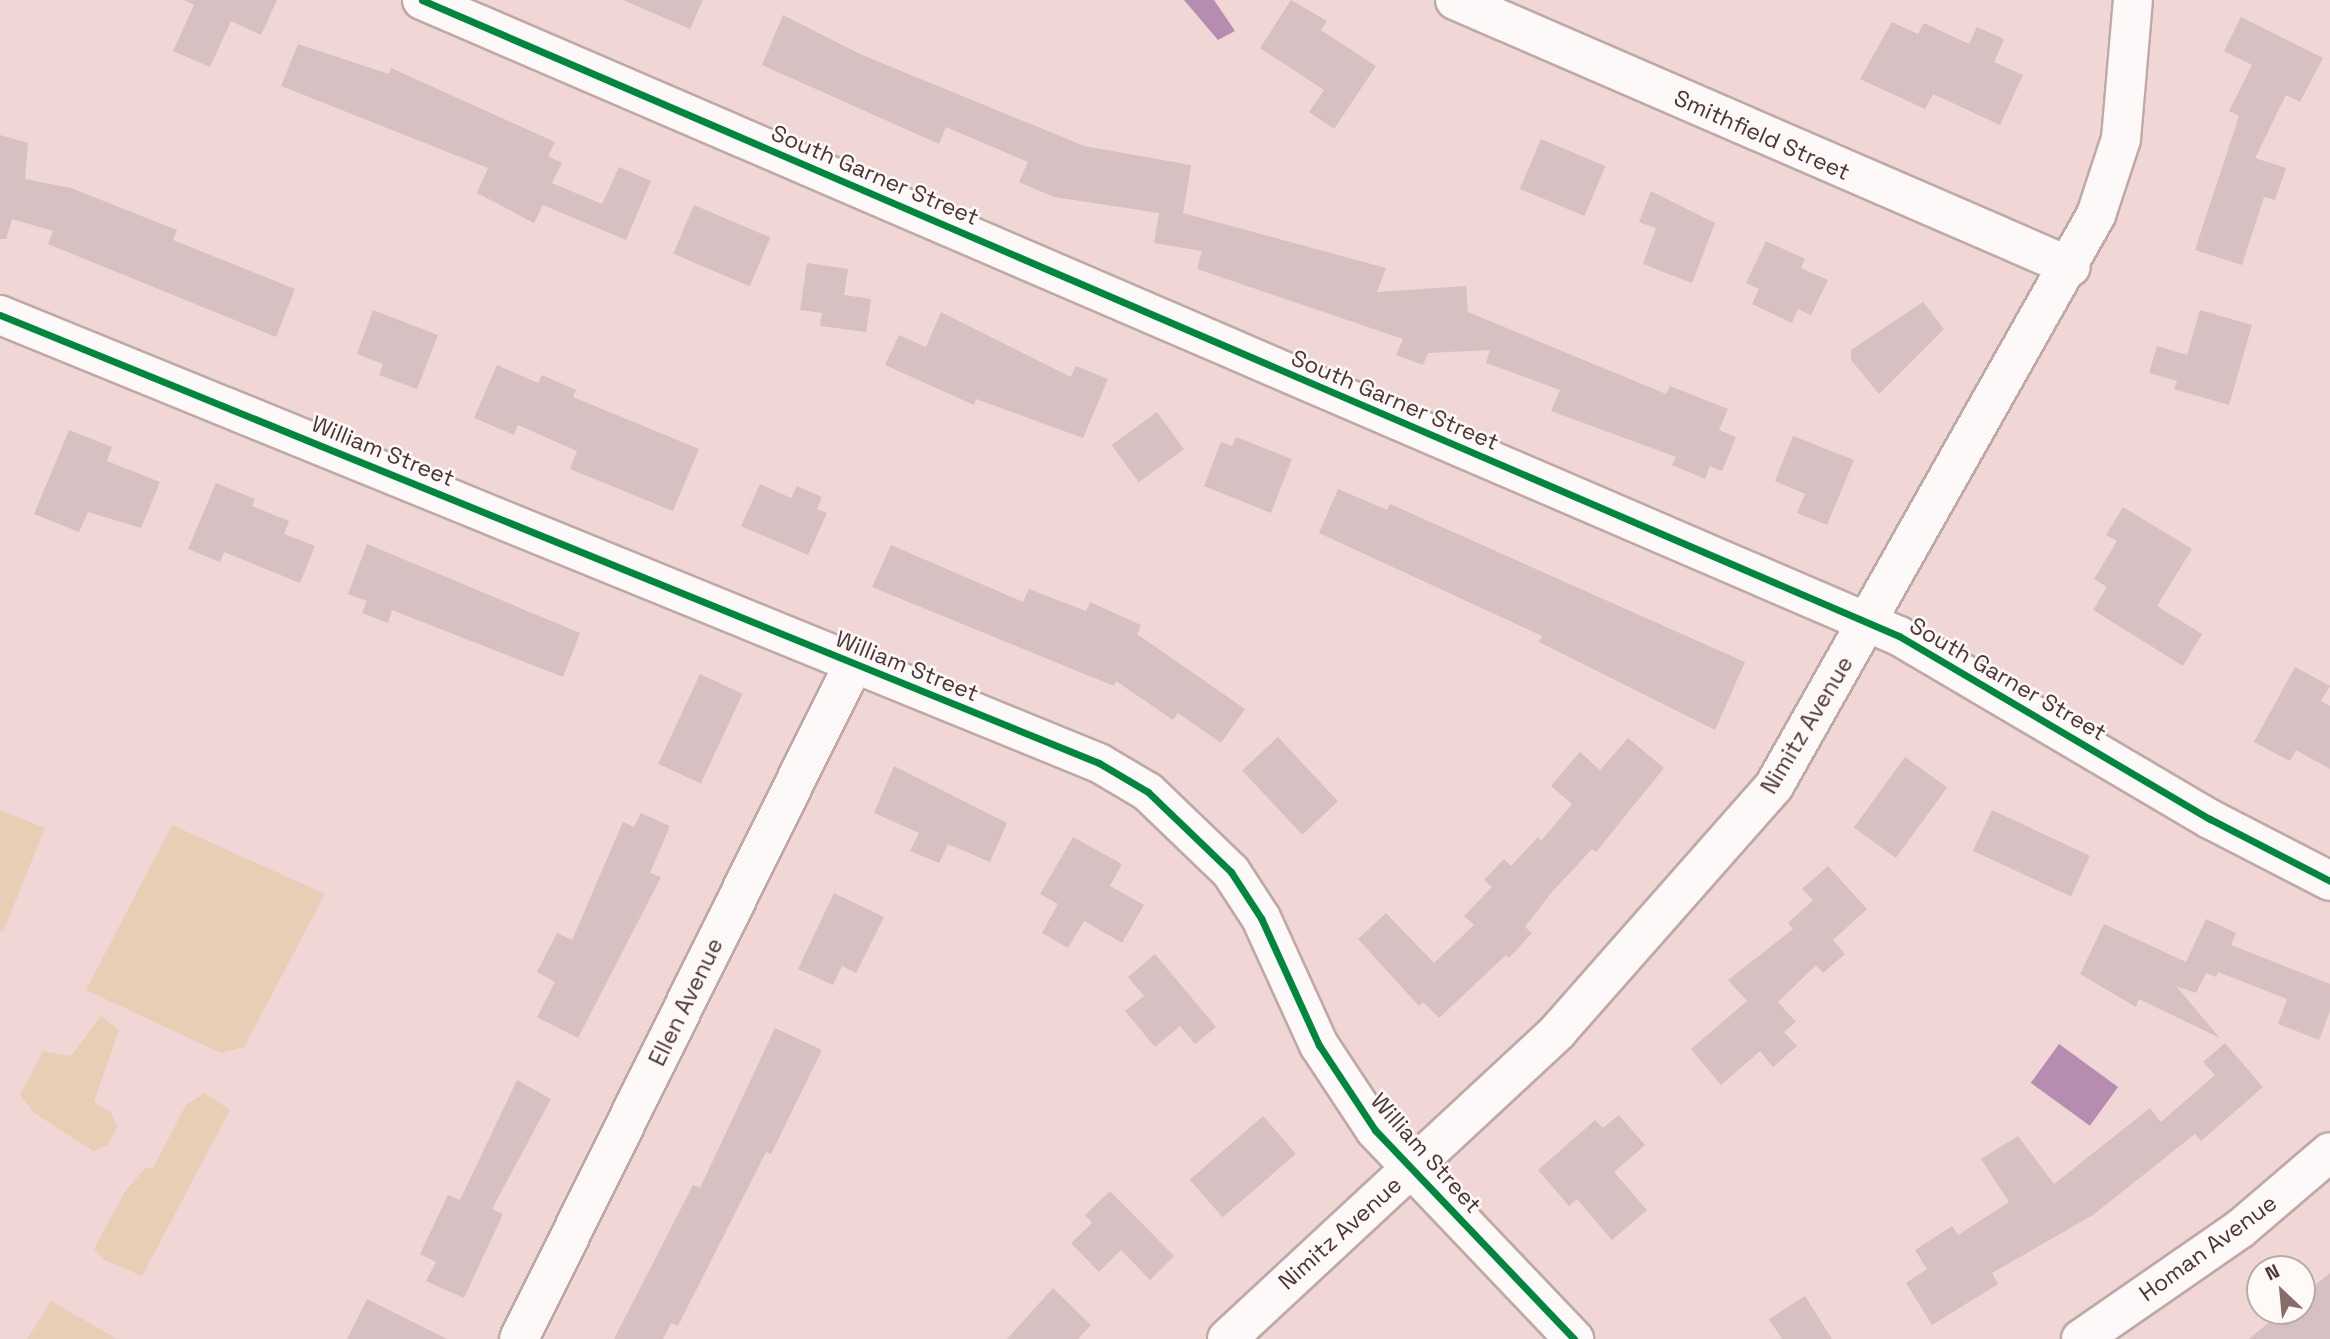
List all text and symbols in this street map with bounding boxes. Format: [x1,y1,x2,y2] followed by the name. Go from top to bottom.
[1670,84,1854,186] street label: Smithfield Street
[767,119,983,231] street label: South Garner Street
[1287,344,1503,456] street label: South Garner Street
[307,410,459,492] street label: William Street
[1905,611,2111,747] street label: South Garner Street
[831,625,983,707] street label: William Street
[1755,651,1859,799] street label: Nimitz Avenue
[643,933,729,1071] street label: Ellen Avenue
[1365,1087,1487,1219] street label: William Street
[1273,1171,1407,1295] street label: Nimitz Avenue
[2134,1189,2282,1307] street label: Homan Avenue
[2246,1255,2316,1325] north arrow
[2261,1258,2284,1287] text: N

